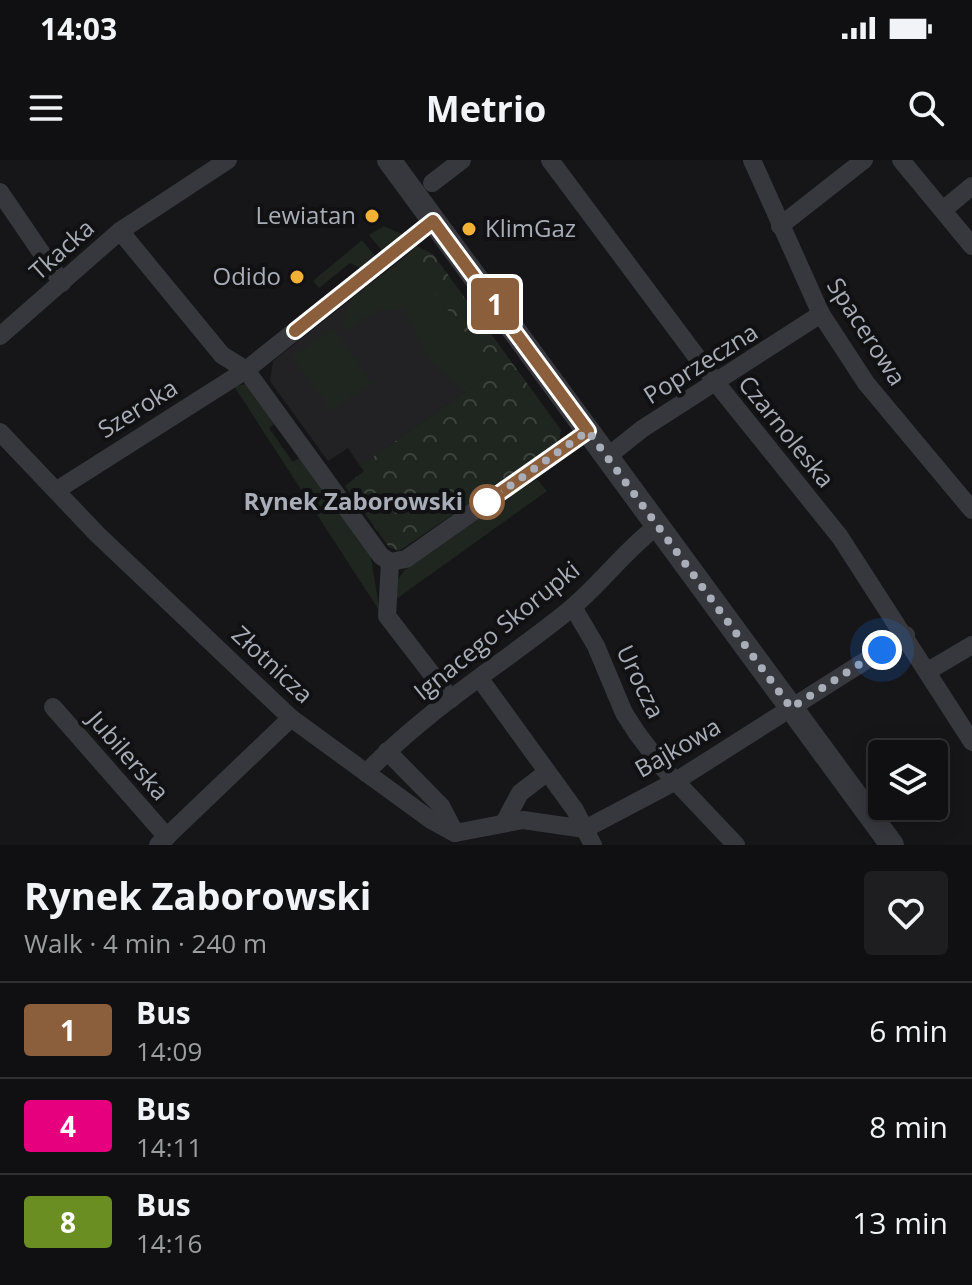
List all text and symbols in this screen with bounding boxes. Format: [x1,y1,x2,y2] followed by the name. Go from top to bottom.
[40,8,117,49] text: 14:03
[426,84,546,133] text: Metrio
[24,86,68,130] icon: menu
[904,86,948,130] icon: search
[255,198,356,231] place label: Lewiatan
[363,207,381,225] marker: Lewiatan
[21,211,101,287] street label: Tkacka
[485,211,576,244] place label: KlimGaz
[460,220,478,238] marker: KlimGaz
[212,259,281,292] place label: Odido
[288,268,306,286] marker: Odido
[820,271,914,391] street label: Spacerowa
[469,278,521,330] line badge: 1
[487,285,503,323] text: 1
[637,315,764,411] street label: Poprzeczna
[732,368,843,494] street label: Czarnoleska
[91,370,183,445] street label: Szeroka
[244,484,463,517] place label: Rynek Zaborowski
[470,485,504,519] marker: Rynek Zaborowski
[406,553,586,707] street label: Ignacego Skorupki
[225,618,321,710] street label: Złotnicza
[862,630,902,670] your location
[609,639,673,724] street label: Urocza
[80,702,177,807] street label: Jubilerska
[628,709,726,784] street label: Bajkowa
[868,740,948,820] map controls
[868,740,948,820] button: layers
[24,869,371,921] text: Rynek Zaborowski
[864,871,948,955] button: heart
[24,925,267,961] text: Walk · 4 min · 240 m
[136,992,191,1033] text: Bus
[869,1010,948,1051] text: 6 min
[60,1011,76,1049] text: 1
[136,1033,202,1069] text: 14:09
[136,1088,191,1129] text: Bus
[869,1106,948,1147] text: 8 min
[60,1107,76,1145] text: 4
[136,1129,202,1165] text: 14:11
[136,1184,191,1225] text: Bus
[852,1202,948,1243] text: 13 min
[60,1203,76,1241] text: 8
[136,1225,202,1261] text: 14:16

